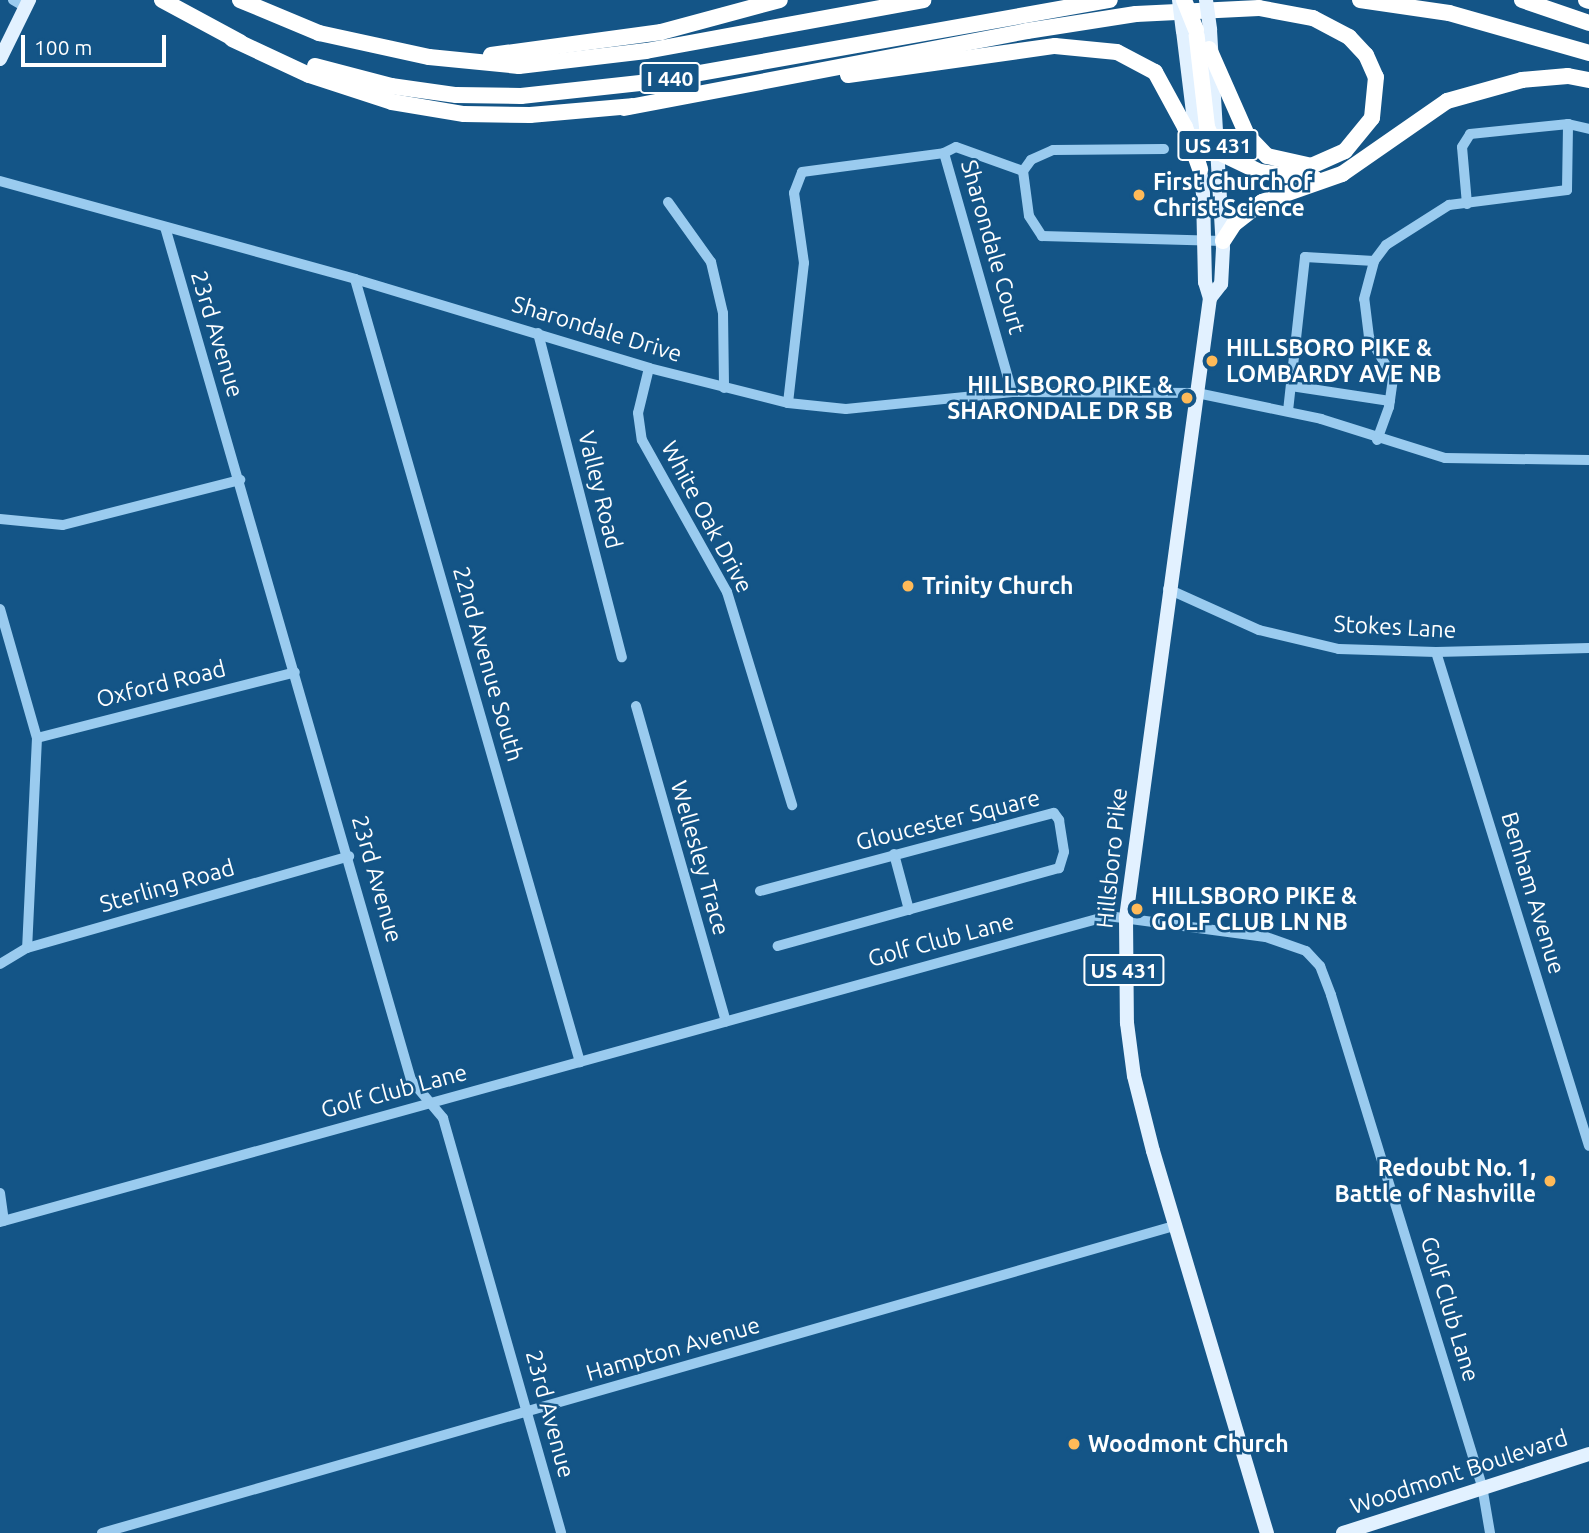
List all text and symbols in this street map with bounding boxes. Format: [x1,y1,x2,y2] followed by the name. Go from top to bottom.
[24,21,170,65] scale bar
[34,35,92,59] text: 100 m
[638,60,702,96] road number: I 440
[1176,128,1260,162] road number: US 431
[955,157,1031,337] street label: Sharondale Court
[1153,168,1312,222] place label: First Church of Christ Science
[1131,187,1147,203] marker: First Church of Christ Science
[185,267,249,401] street label: 23rd Avenue
[509,290,685,368] street label: Sharondale Drive
[1226,334,1441,388] place label: HILLSBORO PIKE & LOMBARDY AVE NB
[1204,353,1220,369] marker: HILLSBORO PIKE & LOMBARDY AVE NB
[947,371,1173,425] place label: HILLSBORO PIKE & SHARONDALE DR SB
[1179,390,1195,406] marker: HILLSBORO PIKE & SHARONDALE DR SB
[572,428,628,552] street label: Valley Road
[655,436,759,598] street label: White Oak Drive
[447,563,529,765] street label: 22nd Avenue South
[922,572,1073,600] place label: Trinity Church
[900,578,916,594] marker: Trinity Church
[1333,610,1457,644] street label: Stokes Lane
[94,655,228,713] street label: Oxford Road
[665,778,735,938] street label: Wellesley Trace
[853,784,1043,856] street label: Gloucester Square
[1091,786,1133,930] street label: Hillsboro Pike
[1495,809,1571,977] street label: Benham Avenue
[346,812,408,946] street label: 23rd Avenue
[97,854,237,918] street label: Sterling Road
[1151,882,1357,936] place label: HILLSBORO PIKE & GOLF CLUB LN NB
[1129,901,1145,917] marker: HILLSBORO PIKE & GOLF CLUB LN NB
[865,907,1017,973] street label: Golf Club Lane
[1082,953,1166,988] road number: US 431
[318,1058,470,1124] street label: Golf Club Lane
[1334,1154,1536,1208] place label: Redoubt No. 1, Battle of Nashville
[1542,1173,1558,1189] marker: Redoubt No. 1, Battle of Nashville
[1415,1233,1485,1385] street label: Golf Club Lane
[583,1311,763,1387] street label: Hampton Avenue
[520,1347,580,1481] street label: 23rd Avenue
[1347,1424,1571,1520] street label: Woodmont Boulevard
[1088,1430,1289,1458] place label: Woodmont Church
[1066,1436,1082,1452] marker: Woodmont Church

